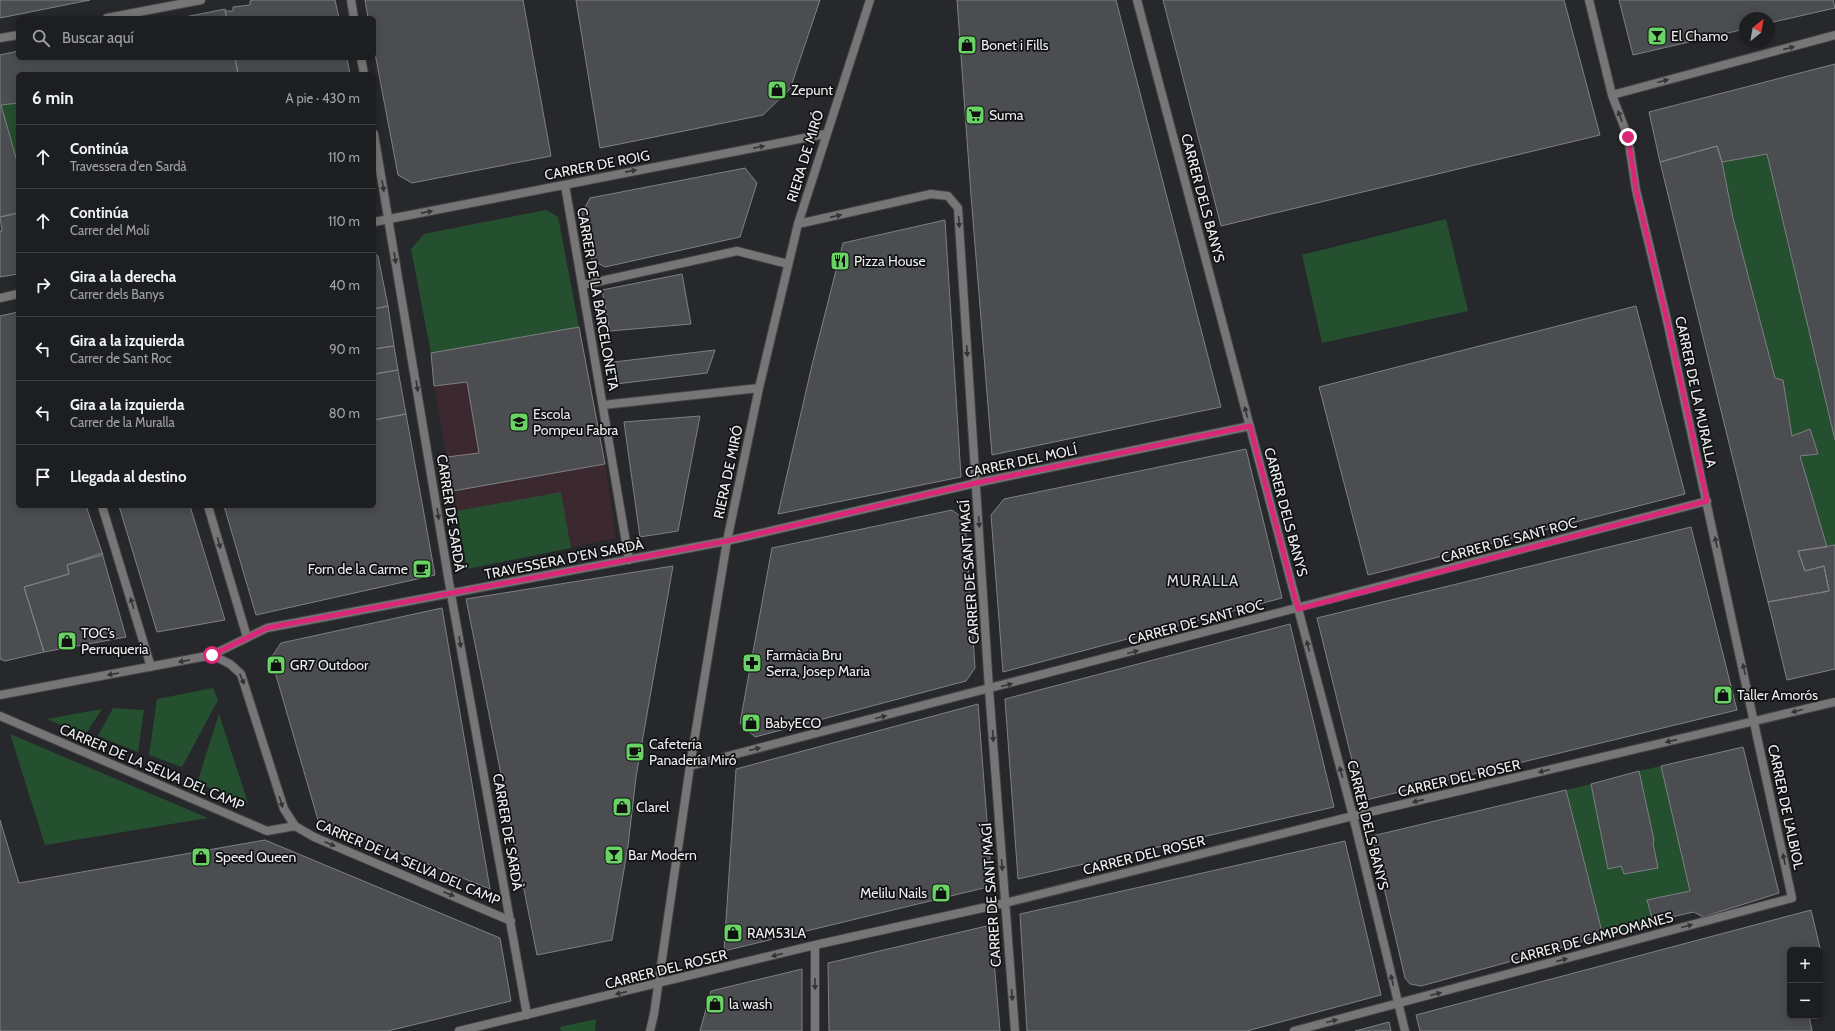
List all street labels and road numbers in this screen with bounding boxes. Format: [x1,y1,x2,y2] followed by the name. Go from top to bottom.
[782,108,828,204] street label: RIERA DE MIRÓ
[1177,132,1229,264] street label: CARRER DELS BANYS
[543,146,651,184] street label: CARRER DE ROIG
[573,206,623,392] street label: CARRER DE LA BARCELONETA
[1671,315,1721,470] street label: CARRER DE LA MURALLA
[709,423,747,520] street label: RIERA DE MIRÓ
[963,440,1079,482] street label: CARRER DEL MOLÍ
[1260,446,1312,578] street label: CARRER DELS BANYS
[433,453,469,573] street label: CARRER DE SARDÀ
[955,499,983,645] street label: CARRER DE SANT MAGÍ
[1439,513,1579,567] street label: CARRER DE SANT ROC
[483,535,645,583] street label: TRAVESSERA D'EN SARDÀ
[1126,595,1266,649] street label: CARRER DE SANT ROC
[57,720,247,814] street label: CARRER DE LA SELVA DEL CAMP
[1764,743,1808,871] street label: CARRER DE L'ALBIOL
[1396,755,1523,801] street label: CARRER DEL ROSER
[1343,758,1393,892] street label: CARRER DELS BANYS
[489,772,527,892] street label: CARRER DE SARDÀ
[313,815,503,909] street label: CARRER DE LA SELVA DEL CAMP
[977,822,1005,968] street label: CARRER DE SANT MAGÍ
[1081,831,1207,879] street label: CARRER DEL ROSER
[1509,908,1675,968] street label: CARRER DE CAMPOMANES
[603,945,729,993] street label: CARRER DEL ROSER

